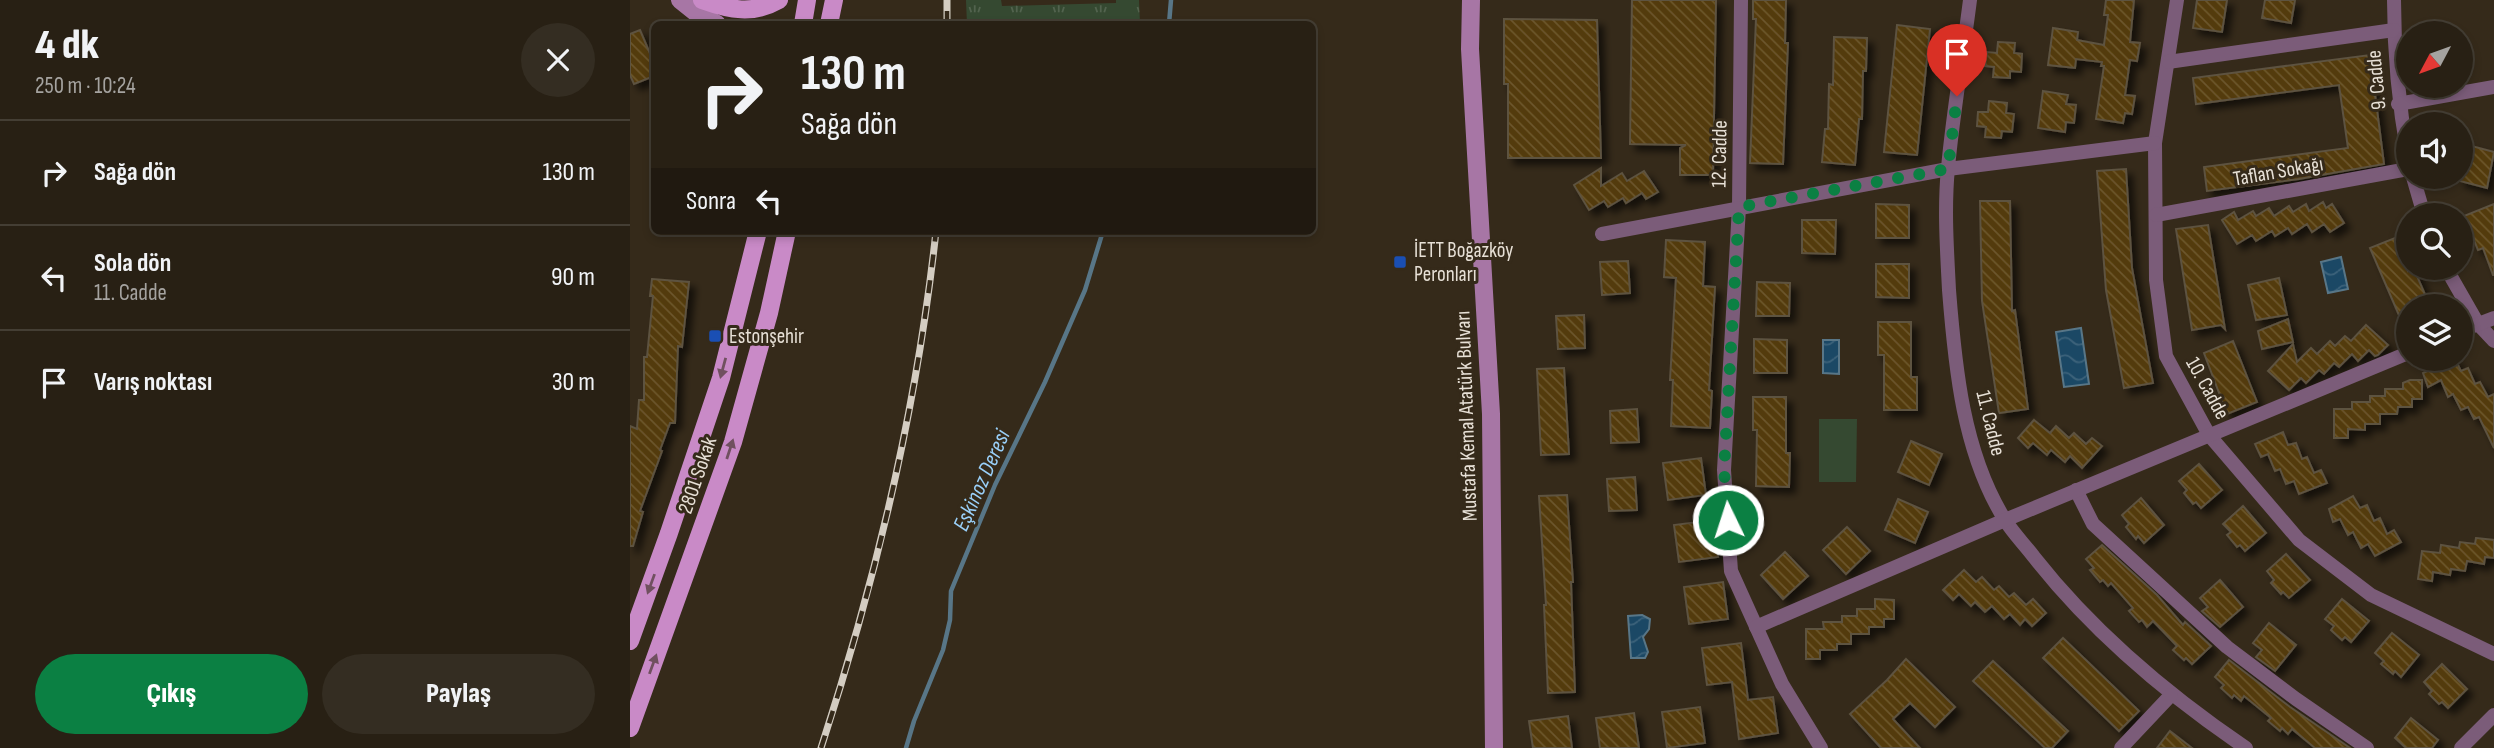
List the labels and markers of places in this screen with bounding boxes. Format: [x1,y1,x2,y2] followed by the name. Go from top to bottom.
[1927,24,1987,96] pin
[1414,238,1513,287] place label: İETT Boğazköy Peronları
[1392,254,1408,270] marker: İETT Boğazköy Peronları
[729,324,804,349] place label: Estonşehir
[707,328,723,344] marker: Estonşehir

